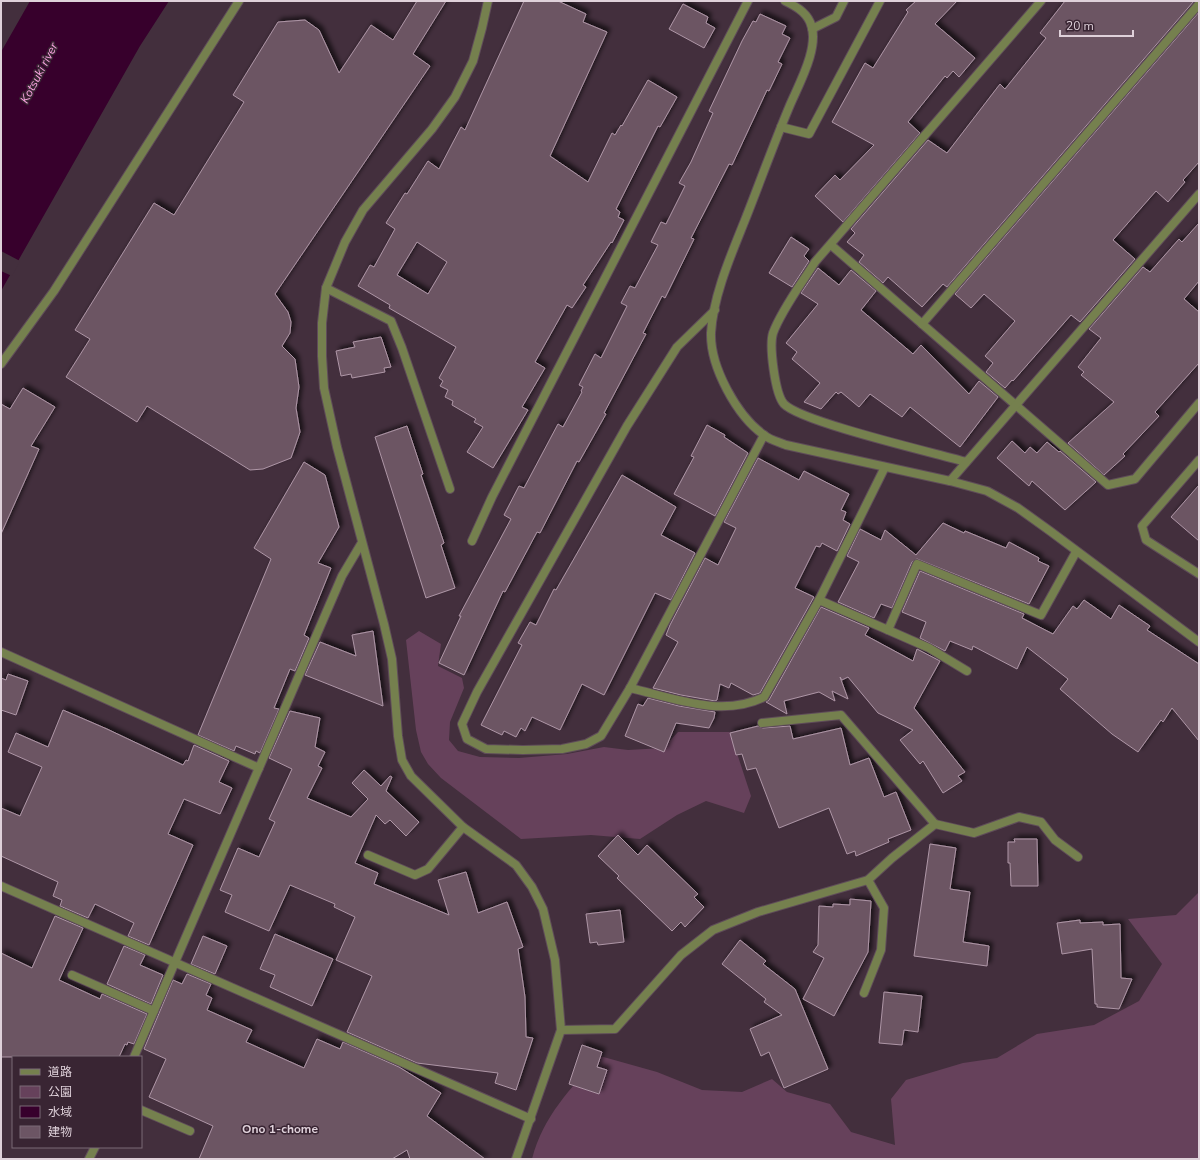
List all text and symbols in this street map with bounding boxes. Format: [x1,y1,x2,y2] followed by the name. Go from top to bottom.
[1060,12,1133,38] scale bar
[1066,18,1094,34] text: 20 m
[16,39,62,106] water label: Kotsuki river
[12,1056,142,1148] legend
[48,1064,72,1080] text: 道路
[48,1084,72,1100] text: 公園
[48,1104,72,1120] text: 水域
[242,1121,318,1137] district label: Ono 1-chome
[48,1124,72,1140] text: 建物

